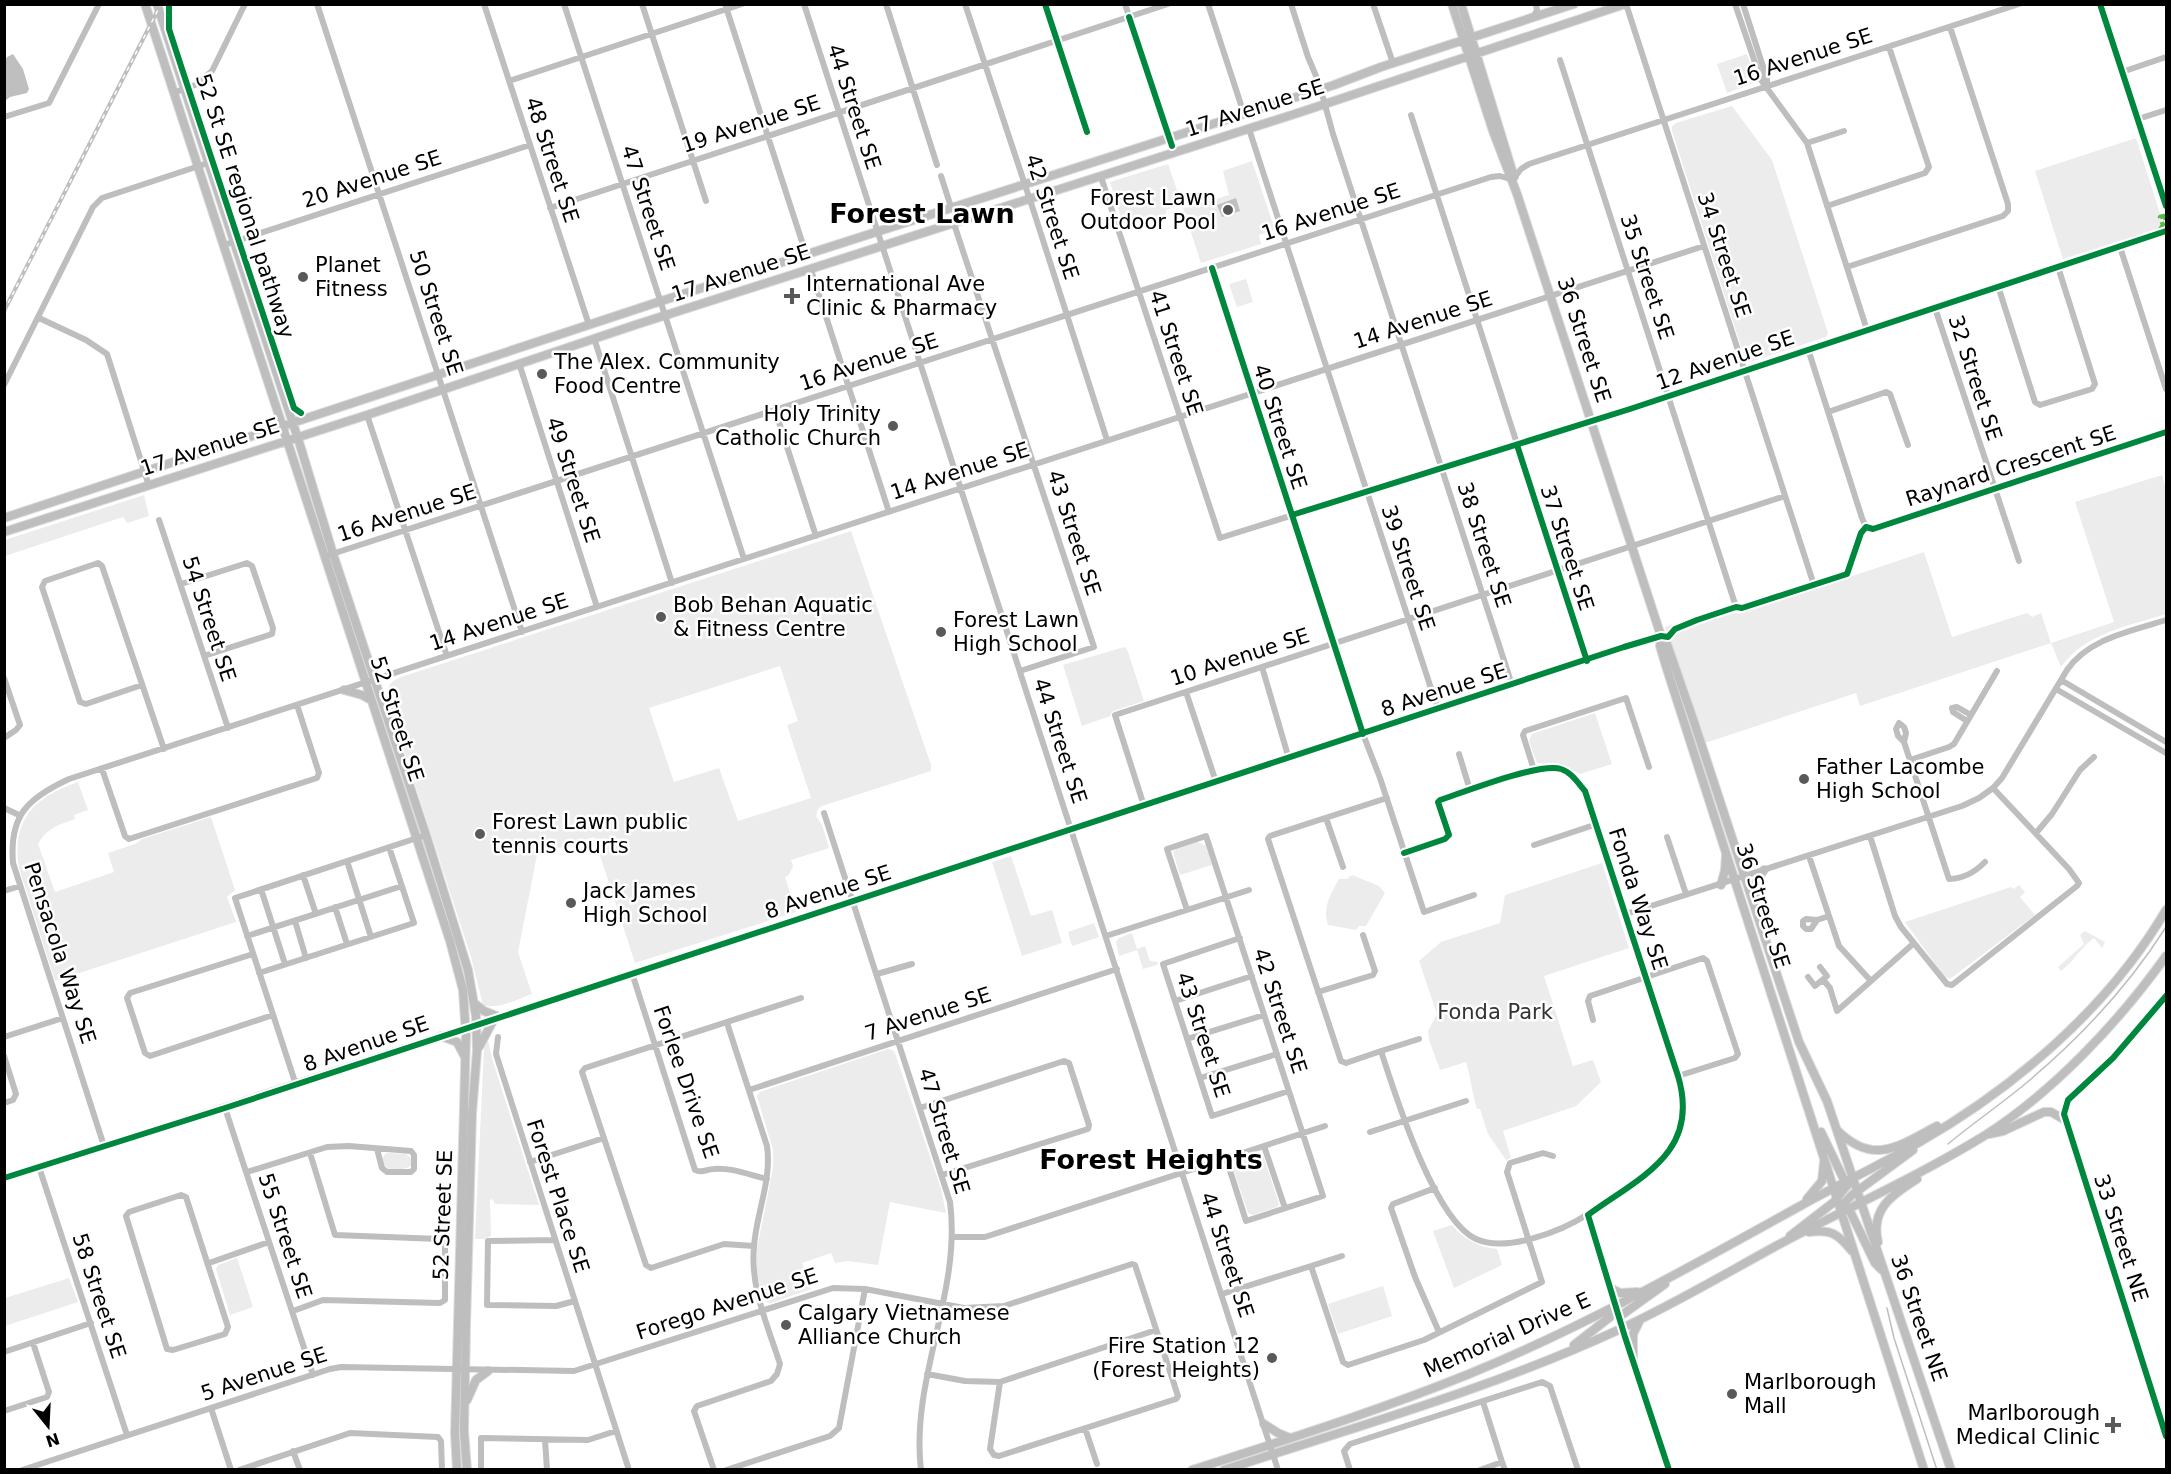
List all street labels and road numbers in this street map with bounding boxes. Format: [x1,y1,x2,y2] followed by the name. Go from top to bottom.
[1730,23,1876,91] street label: 16 Avenue SE
[822,41,886,173] street label: 44 Street SE
[191,71,299,341] street label: 52 St SE regional pathway
[1182,74,1328,142] street label: 17 Avenue SE
[678,90,824,158] street label: 19 Avenue SE
[520,94,584,226] street label: 48 Street SE
[616,142,680,274] street label: 47 Street SE
[299,145,445,213] street label: 20 Avenue SE
[1020,151,1084,283] street label: 42 Street SE
[1258,178,1404,246] street label: 16 Avenue SE
[1692,189,1756,321] street label: 34 Street SE
[1615,211,1679,343] street label: 35 Street SE
[668,239,814,307] street label: 17 Avenue SE
[404,247,468,379] street label: 50 Street SE
[1552,274,1616,406] street label: 36 Street SE
[1350,286,1496,354] street label: 14 Avenue SE
[1144,287,1208,419] street label: 41 Street SE
[1943,312,2007,444] street label: 32 Street SE
[1653,325,1797,395] street label: 12 Avenue SE
[796,328,942,396] street label: 16 Avenue SE
[1248,361,1312,493] street label: 40 Street SE
[137,413,283,481] street label: 17 Avenue SE
[541,414,605,546] street label: 49 Street SE
[1903,421,2119,511] street label: Raynard Crescent SE
[887,437,1033,505] street label: 14 Avenue SE
[1042,467,1106,599] street label: 43 Street SE
[334,479,480,547] street label: 16 Avenue SE
[1452,479,1516,611] street label: 38 Street SE
[1535,482,1599,614] street label: 37 Street SE
[1376,502,1440,634] street label: 39 Street SE
[177,553,241,685] street label: 54 Street SE
[426,588,572,656] street label: 14 Avenue SE
[1167,623,1313,691] street label: 10 Avenue SE
[365,653,429,785] street label: 52 Street SE
[1378,658,1510,722] street label: 8 Avenue SE
[1028,675,1092,807] street label: 44 Street SE
[1604,825,1672,973] street label: Fonda Way SE
[1731,840,1795,972] street label: 36 Street SE
[19,859,101,1047] street label: Pensacola Way SE
[762,860,894,924] street label: 8 Avenue SE
[1248,945,1312,1077] street label: 42 Street SE
[1171,969,1235,1101] street label: 43 Street SE
[862,982,994,1046] street label: 7 Avenue SE
[649,1002,723,1162] street label: Forlee Drive SE
[300,1011,432,1077] street label: 8 Avenue SE
[913,1065,975,1197] street label: 47 Street SE
[522,1116,594,1276] street label: Forest Place SE
[429,1149,457,1281] street label: 52 Street SE
[253,1170,317,1302] street label: 55 Street SE
[2089,1171,2153,1305] street label: 33 Street NE
[1195,1189,1259,1321] street label: 44 Street SE
[67,1230,131,1362] street label: 58 Street SE
[1886,1251,1952,1385] street label: 36 Street NE
[633,1263,821,1345] street label: Forego Avenue SE
[1420,1287,1594,1383] street label: Memorial Drive E
[198,1342,330,1406] street label: 5 Avenue SE

